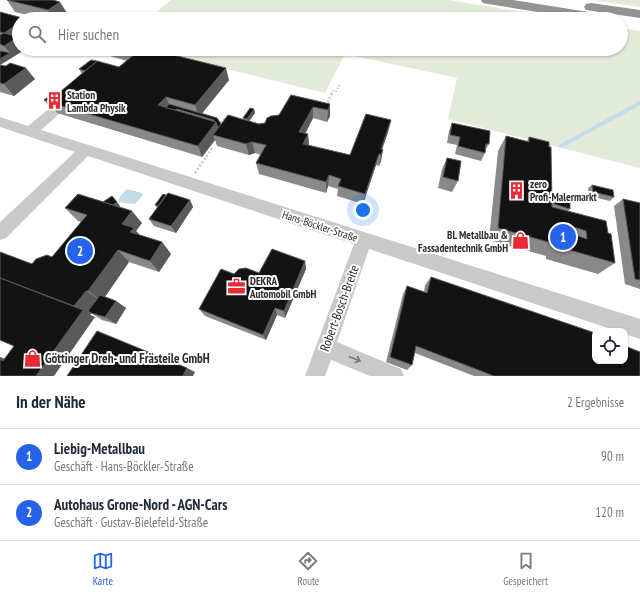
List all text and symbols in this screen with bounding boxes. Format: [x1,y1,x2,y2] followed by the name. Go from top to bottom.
[12,12,628,56] search box
[26,23,48,45] icon: search
[58,25,119,44] text: Hier suchen
[67,88,126,115] place label: Station Lambda Physik
[44,91,64,111] building icon: Station Lambda Physik
[530,177,597,204] place label: zero Profi-Malermarkt
[507,180,527,200] building icon: zero Profi-Malermarkt
[353,200,373,220] your location
[280,207,360,245] street label: Hans-Böckler-Straße
[550,222,576,252] pin: 1
[418,228,508,255] place label: BL Metallbau & Fassadentechnik GmbH
[511,231,531,251] shop icon: BL Metallbau & Fassadentechnik GmbH
[67,236,93,266] pin: 2
[316,263,363,353] street label: Robert-Bosch-Breite
[249,274,317,301] place label: DEKRA Automobil GmbH
[227,277,247,297] office icon: DEKRA Automobil GmbH
[592,328,628,364] map controls
[592,328,628,364] button: locate
[22,348,42,368] shop icon: Göttinger Dreh- und Frästeile GmbH
[45,350,210,367] place label: Göttinger Dreh- und Frästeile GmbH
[348,356,360,364] one-way arrow
[16,391,86,413] text: In der Nähe
[567,394,624,411] text: 2 Ergebnisse
[54,439,145,458] text: Liebig-Metallbau
[26,448,32,465] text: 1
[601,448,624,465] text: 90 m
[54,458,194,475] text: Geschäft · Hans-Böckler-Straße
[54,495,227,514] text: Autohaus Grone-Nord - AGN-Cars
[26,504,32,521] text: 2
[595,504,624,521] text: 120 m
[54,514,208,531] text: Geschäft · Gustav-Bielefeld-Straße
[92,550,114,588] tab: Karte
[297,550,319,588] tab: Route
[503,550,548,588] tab: Gespeichert

